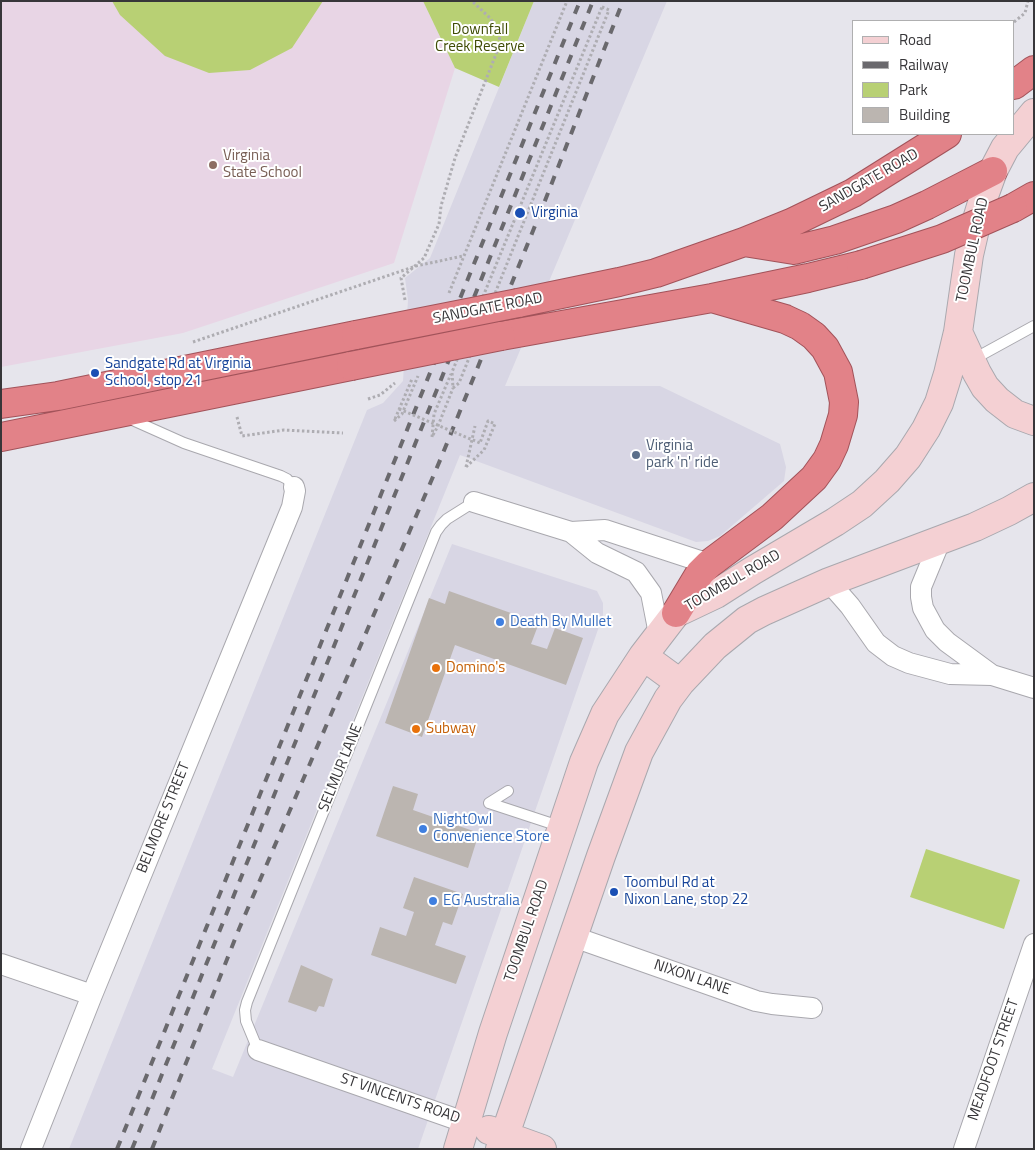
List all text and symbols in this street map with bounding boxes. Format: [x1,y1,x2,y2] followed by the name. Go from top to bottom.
[852,20,1015,135] legend
[435,21,525,56] park label: Downfall Creek Reserve
[899,28,931,51] text: Road
[899,53,949,76] text: Railway
[899,78,928,101] text: Park
[899,103,950,126] text: Building
[816,145,922,217] street label: SANDGATE ROAD
[223,147,302,182] place label: Virginia State School
[207,159,219,171] marker: Virginia State School
[953,196,993,304] street label: TOOMBUL ROAD
[531,204,578,222] place label: Virginia
[513,206,527,220] marker: Virginia
[432,290,544,328] street label: SANDGATE ROAD
[105,355,251,390] place label: Sandgate Rd at Virginia School, stop 21
[89,367,101,379] marker: Sandgate Rd at Virginia School, stop 21
[646,437,718,472] place label: Virginia park 'n' ride
[630,449,642,461] marker: Virginia park 'n' ride
[682,546,784,616] street label: TOOMBUL ROAD
[510,613,611,631] place label: Death By Mullet
[494,616,506,628] marker: Death By Mullet
[446,659,505,677] place label: Domino's
[430,662,442,674] marker: Domino's
[426,720,476,738] place label: Subway
[315,722,367,814] street label: SELMUR LANE
[410,723,422,735] marker: Subway
[134,760,194,876] street label: BELMORE STREET
[433,811,550,846] place label: NightOwl Convenience Store
[417,823,429,835] marker: NightOwl Convenience Store
[624,874,748,909] place label: Toombul Rd at Nixon Lane, stop 22
[501,878,553,984] street label: TOOMBUL ROAD
[608,886,620,898] marker: Toombul Rd at Nixon Lane, stop 22
[443,892,520,910] place label: EG Australia
[427,895,439,907] marker: EG Australia
[651,956,733,1000] street label: NIXON LANE
[965,997,1023,1123] street label: MEADFOOT STREET
[338,1070,462,1128] street label: ST VINCENTS ROAD

